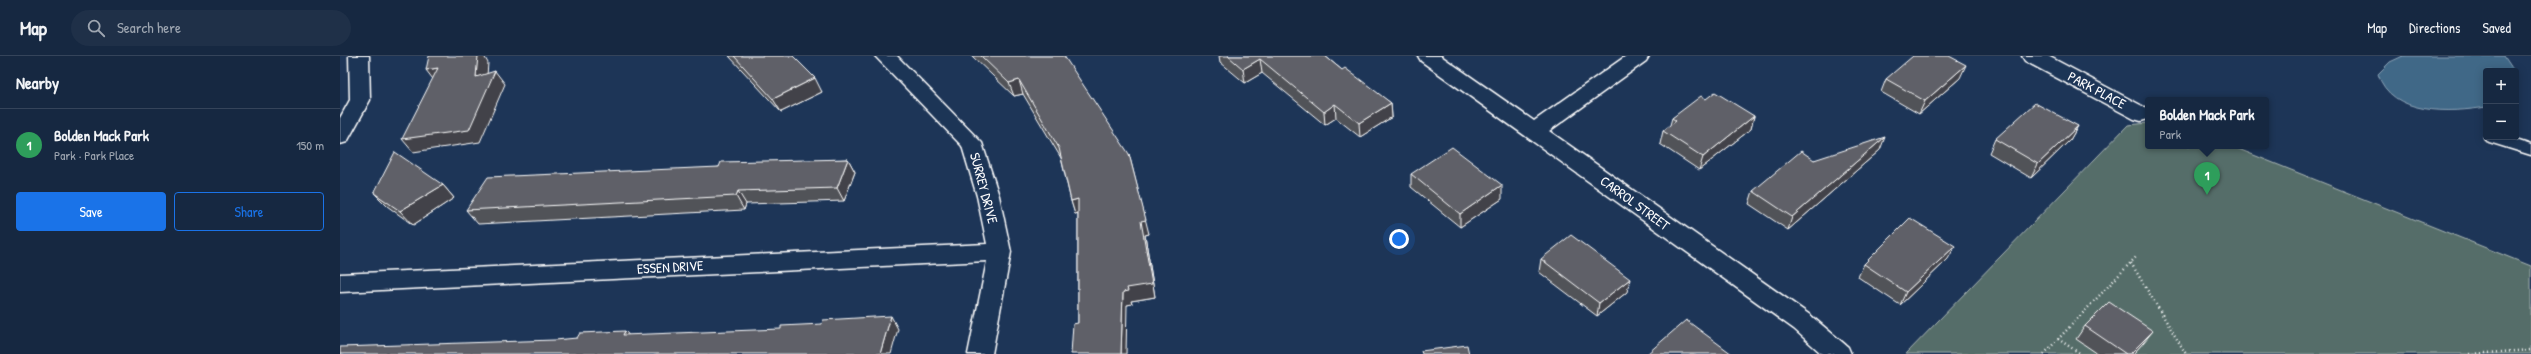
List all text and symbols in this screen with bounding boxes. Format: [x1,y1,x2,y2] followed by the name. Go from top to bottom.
[71,10,351,46] search box
[20,15,47,41] text: Map
[85,17,107,39] icon: search
[117,17,181,38] text: Search here
[2367,18,2387,37] text: Map
[2409,18,2460,37] text: Directions
[2482,18,2511,37] text: Saved
[2065,66,2130,113] street label: PARK PLACE
[2483,68,2519,140] map controls
[2483,68,2519,104] button: +
[16,71,59,94] text: Nearby
[2145,97,2269,149] popup
[2159,104,2255,125] text: Bolden Mack Park
[2483,104,2519,140] button: −
[54,125,149,146] text: Bolden Mack Park
[2159,125,2181,143] text: Park
[27,136,31,154] text: 1
[296,136,324,154] text: 150 m
[54,146,134,164] text: Park · Park Place
[966,150,1003,225] street label: SURREY DRIVE
[2194,162,2220,195] pin: 1
[1597,171,1674,235] street label: CARROL STREET
[16,192,166,231] button: Save
[174,192,324,231] button: Share
[1389,229,1409,249] your location
[636,255,704,278] street label: ESSEN DRIVE

